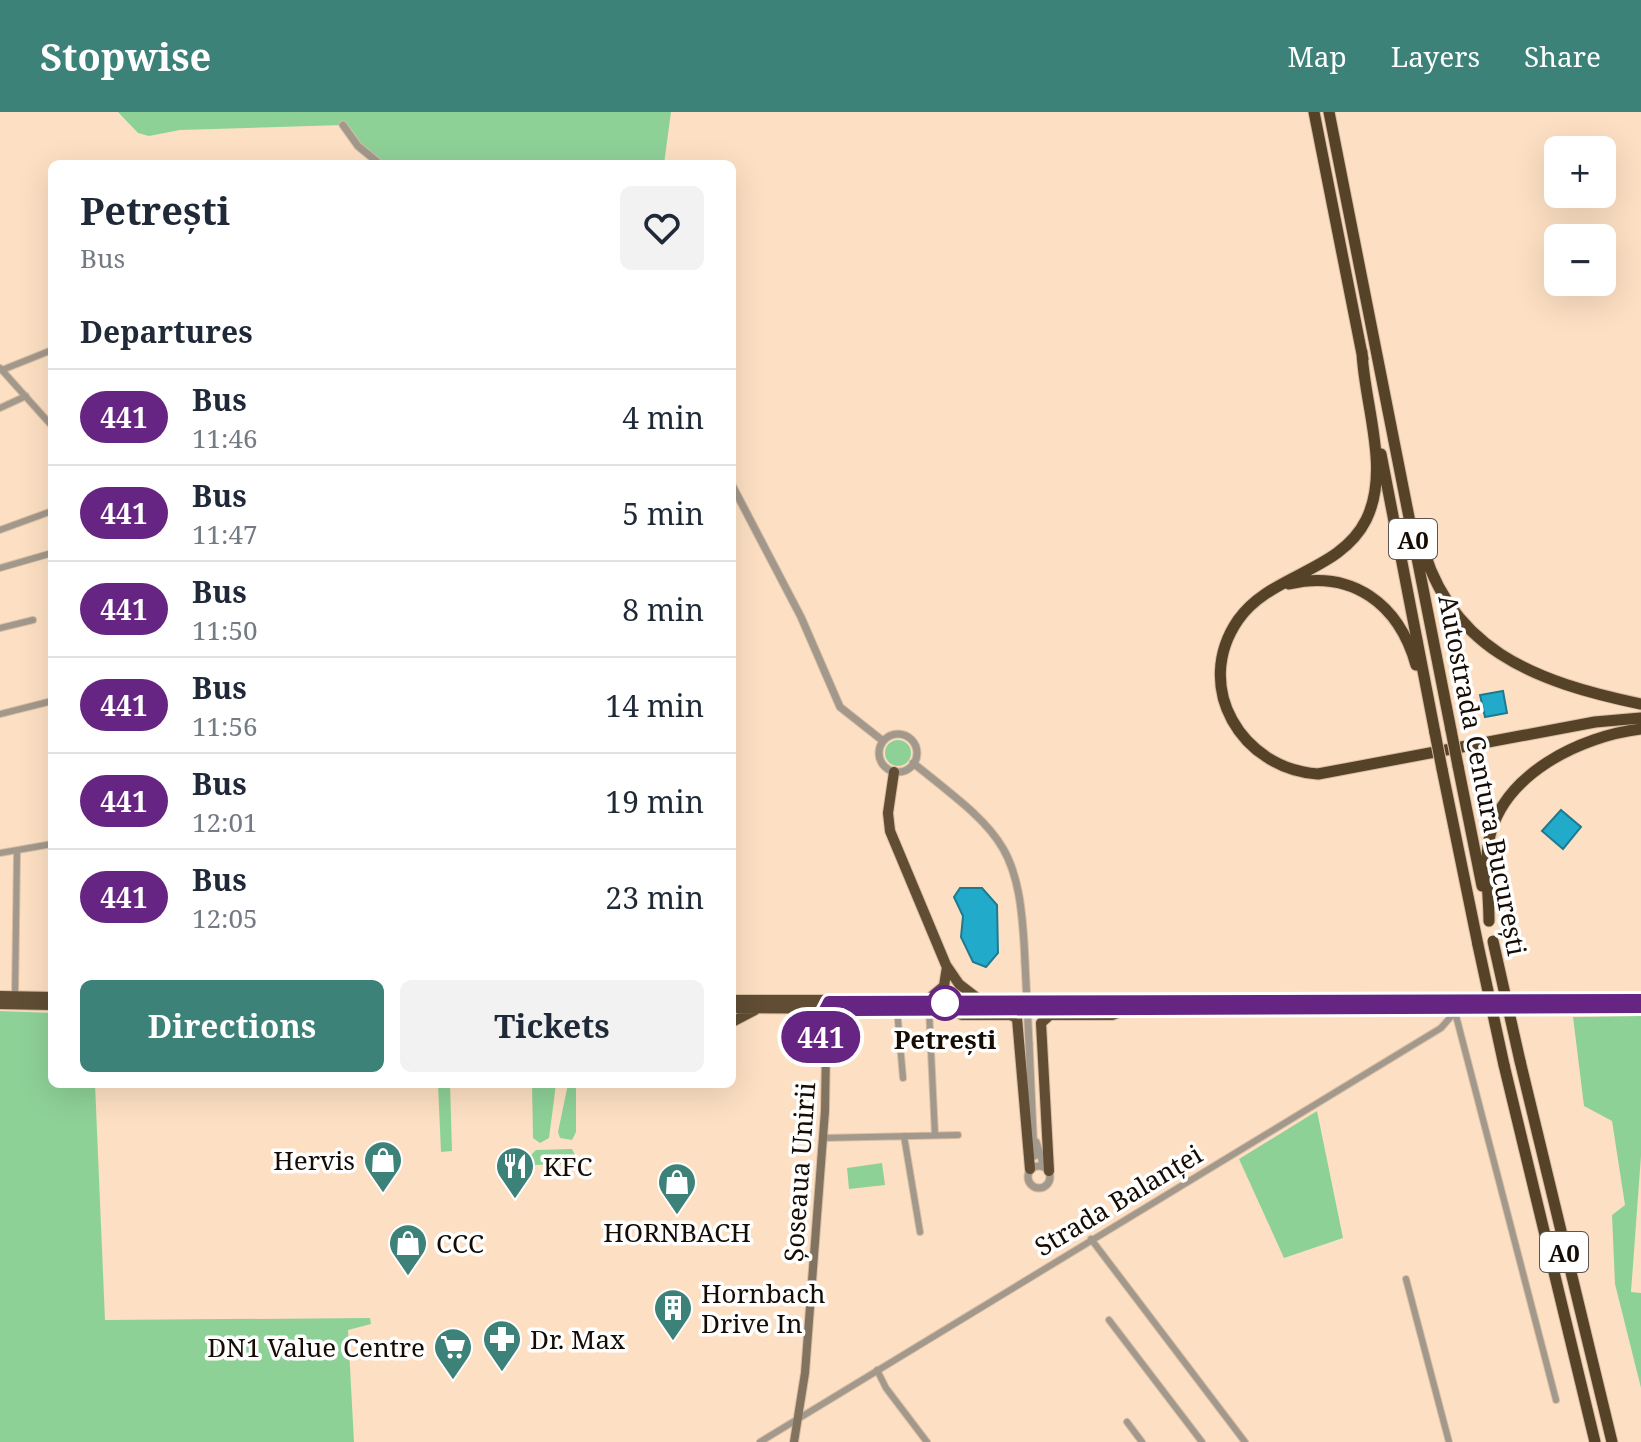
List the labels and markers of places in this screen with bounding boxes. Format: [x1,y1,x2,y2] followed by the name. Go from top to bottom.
[928,986,962,1020] marker: Petrești
[894,1021,996,1057] place label: Petrești
[362,1139,404,1194] shop icon: Hervis
[273,1142,355,1178] place label: Hervis
[494,1145,536,1200] restaurant icon: KFC
[543,1148,593,1184] place label: KFC
[656,1161,698,1216] shop icon: HORNBACH
[603,1214,751,1250] place label: HORNBACH
[387,1222,429,1277] shop icon: CCC
[436,1225,484,1261] place label: CCC
[701,1275,826,1341] place label: Hornbach Drive In
[652,1287,694,1342] building icon: Hornbach Drive In
[481,1318,523,1373] pharmacy icon: Dr. Max
[530,1321,625,1357] place label: Dr. Max
[432,1326,474,1381] supermarket icon: DN1 Value Centre
[207,1329,425,1365] place label: DN1 Value Centre

